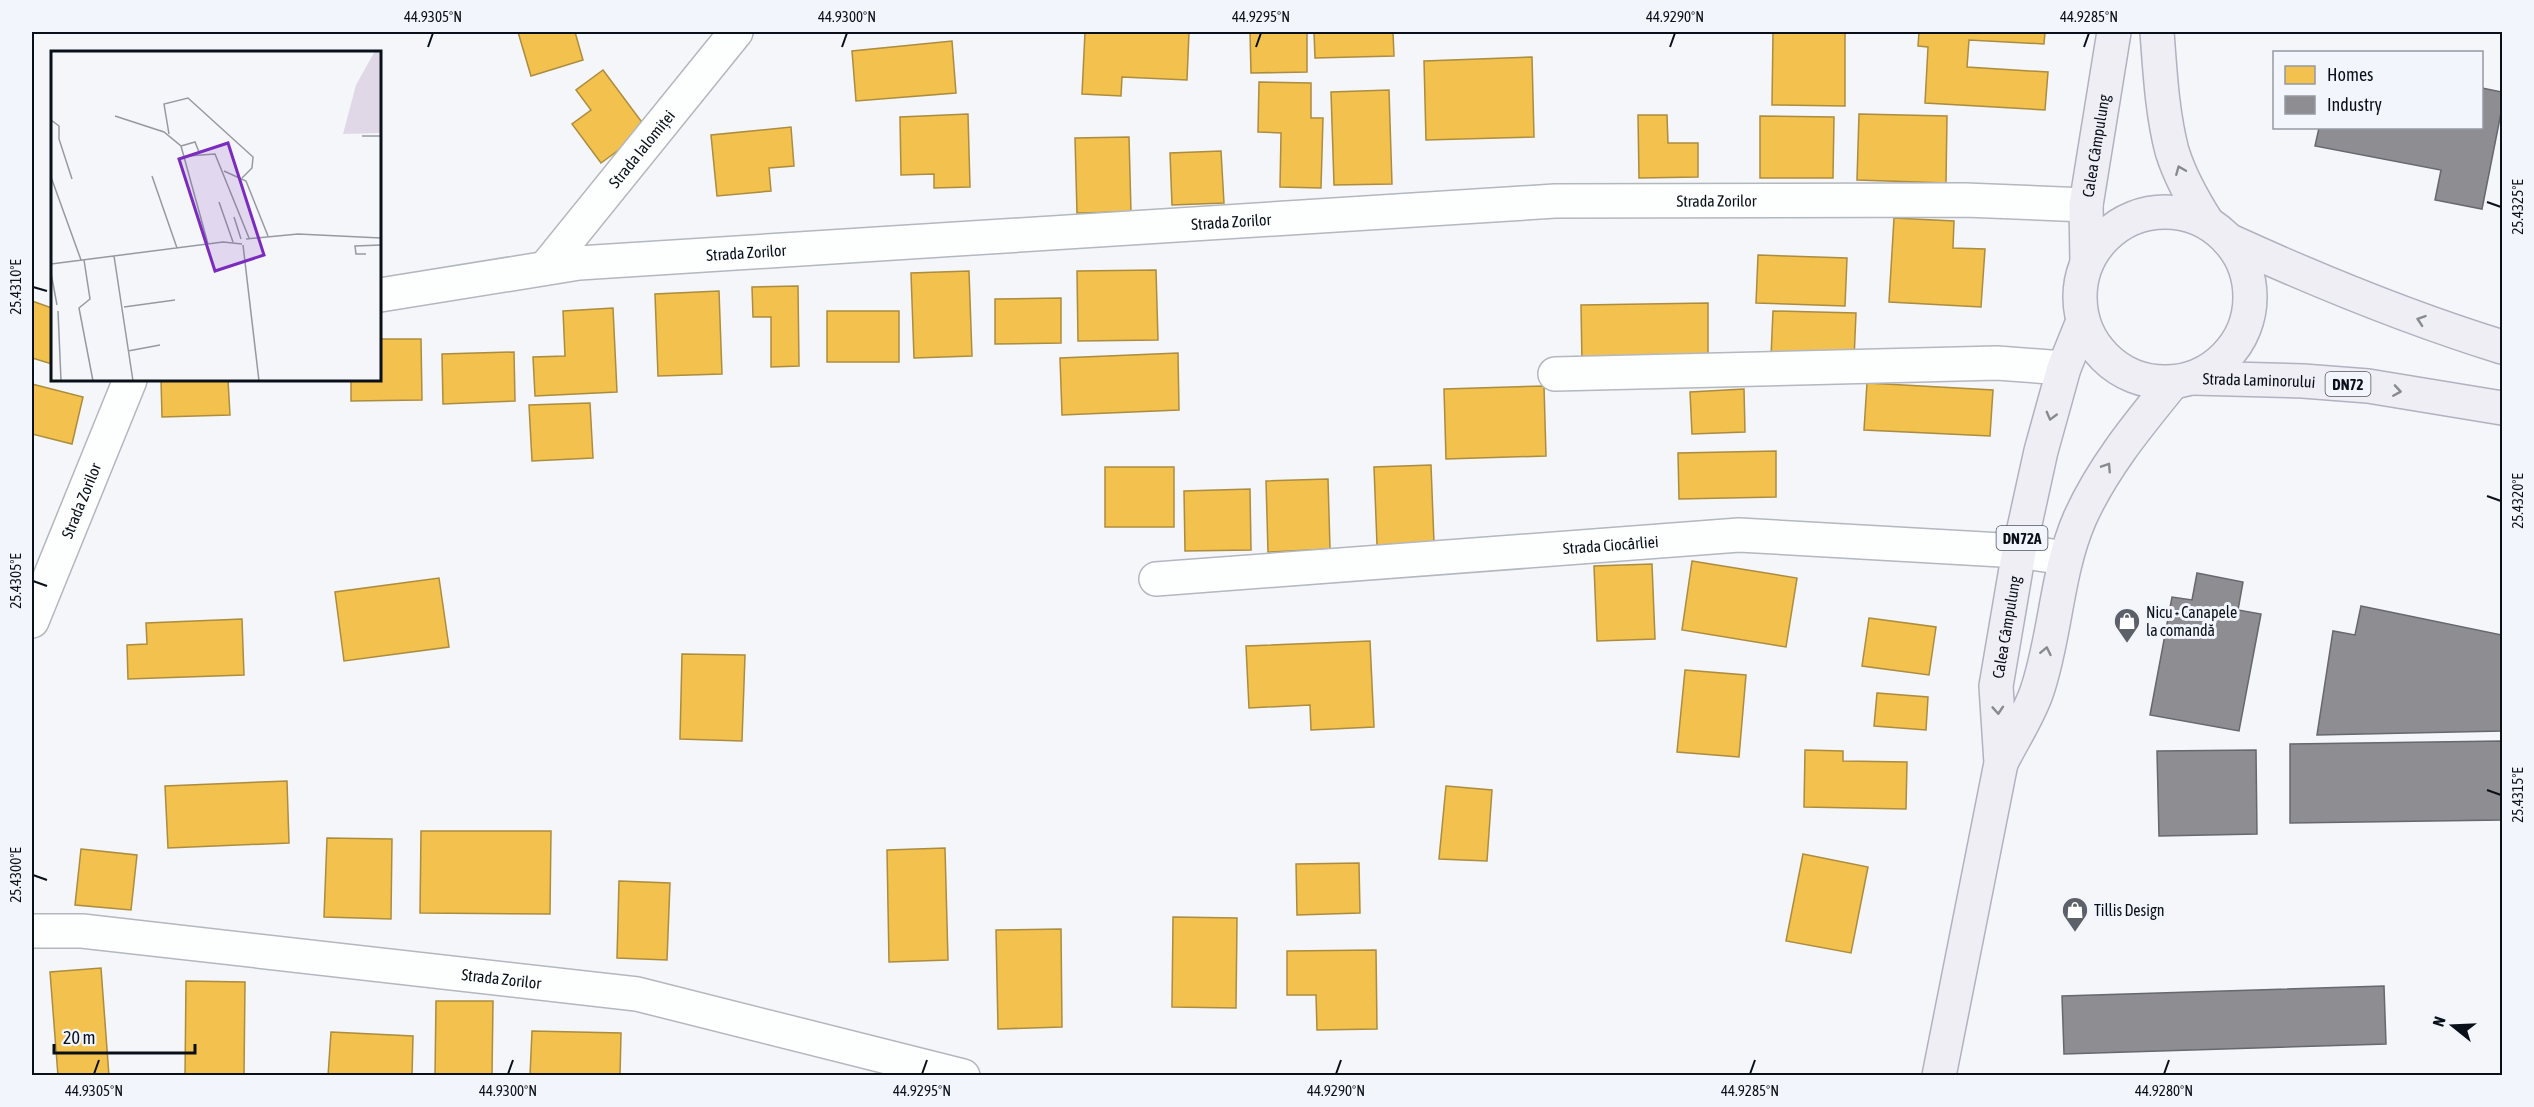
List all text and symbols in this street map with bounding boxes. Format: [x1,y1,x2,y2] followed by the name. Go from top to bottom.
[404,8,462,25] text: 44.9305°N
[818,8,876,25] text: 44.9300°N
[1232,8,1290,25] text: 44.9295°N
[1646,8,1704,25] text: 44.9290°N
[2060,8,2118,25] text: 44.9285°N
[51,51,381,381] inset map
[2273,51,2483,129] legend
[2327,64,2373,85] text: Homes
[2078,93,2114,198] street label: Calea Câmpulung
[2327,94,2382,115] text: Industry
[605,106,678,191] street label: Strada Ialomiței
[2175,165,2187,176] one-way arrow
[2509,179,2526,235] text: 25.4325°E
[1676,192,1757,210] street label: Strada Zorilor
[1191,210,1272,233] street label: Strada Zorilor
[706,241,787,264] street label: Strada Zorilor
[7,259,24,315] text: 25.4310°E
[2416,315,2427,328] one-way arrow
[2202,369,2316,391] street label: Strada Laminorului
[2326,372,2370,396] road number: DN72
[2392,384,2402,397] one-way arrow
[2046,410,2058,421] one-way arrow
[58,460,104,541] street label: Strada Zorilor
[2100,463,2111,474] one-way arrow
[2509,473,2526,529] text: 25.4320°E
[1996,526,2048,550] road number: DN72A
[1562,532,1659,557] street label: Strada Ciocârliei
[7,553,24,609] text: 25.4305°E
[1988,574,2025,680] street label: Calea Câmpulung
[2146,603,2237,639] place label: Nicu - Canapele la comandă
[2112,606,2142,644] shop icon: Nicu - Canapele la comandă
[2038,646,2051,656] one-way arrow
[1991,706,2004,715] one-way arrow
[2509,767,2526,823] text: 25.4315°E
[7,847,24,903] text: 25.4300°E
[2060,895,2090,933] shop icon: Tillis Design
[2094,901,2165,920] place label: Tillis Design
[461,965,542,992] street label: Strada Zorilor
[2423,996,2483,1056] north arrow
[2429,1014,2449,1029] text: N
[54,1017,195,1055] scale bar
[63,1027,95,1048] text: 20 m
[65,1082,123,1099] text: 44.9305°N
[479,1082,537,1099] text: 44.9300°N
[893,1082,951,1099] text: 44.9295°N
[1307,1082,1365,1099] text: 44.9290°N
[1721,1082,1779,1099] text: 44.9285°N
[2135,1082,2193,1099] text: 44.9280°N

